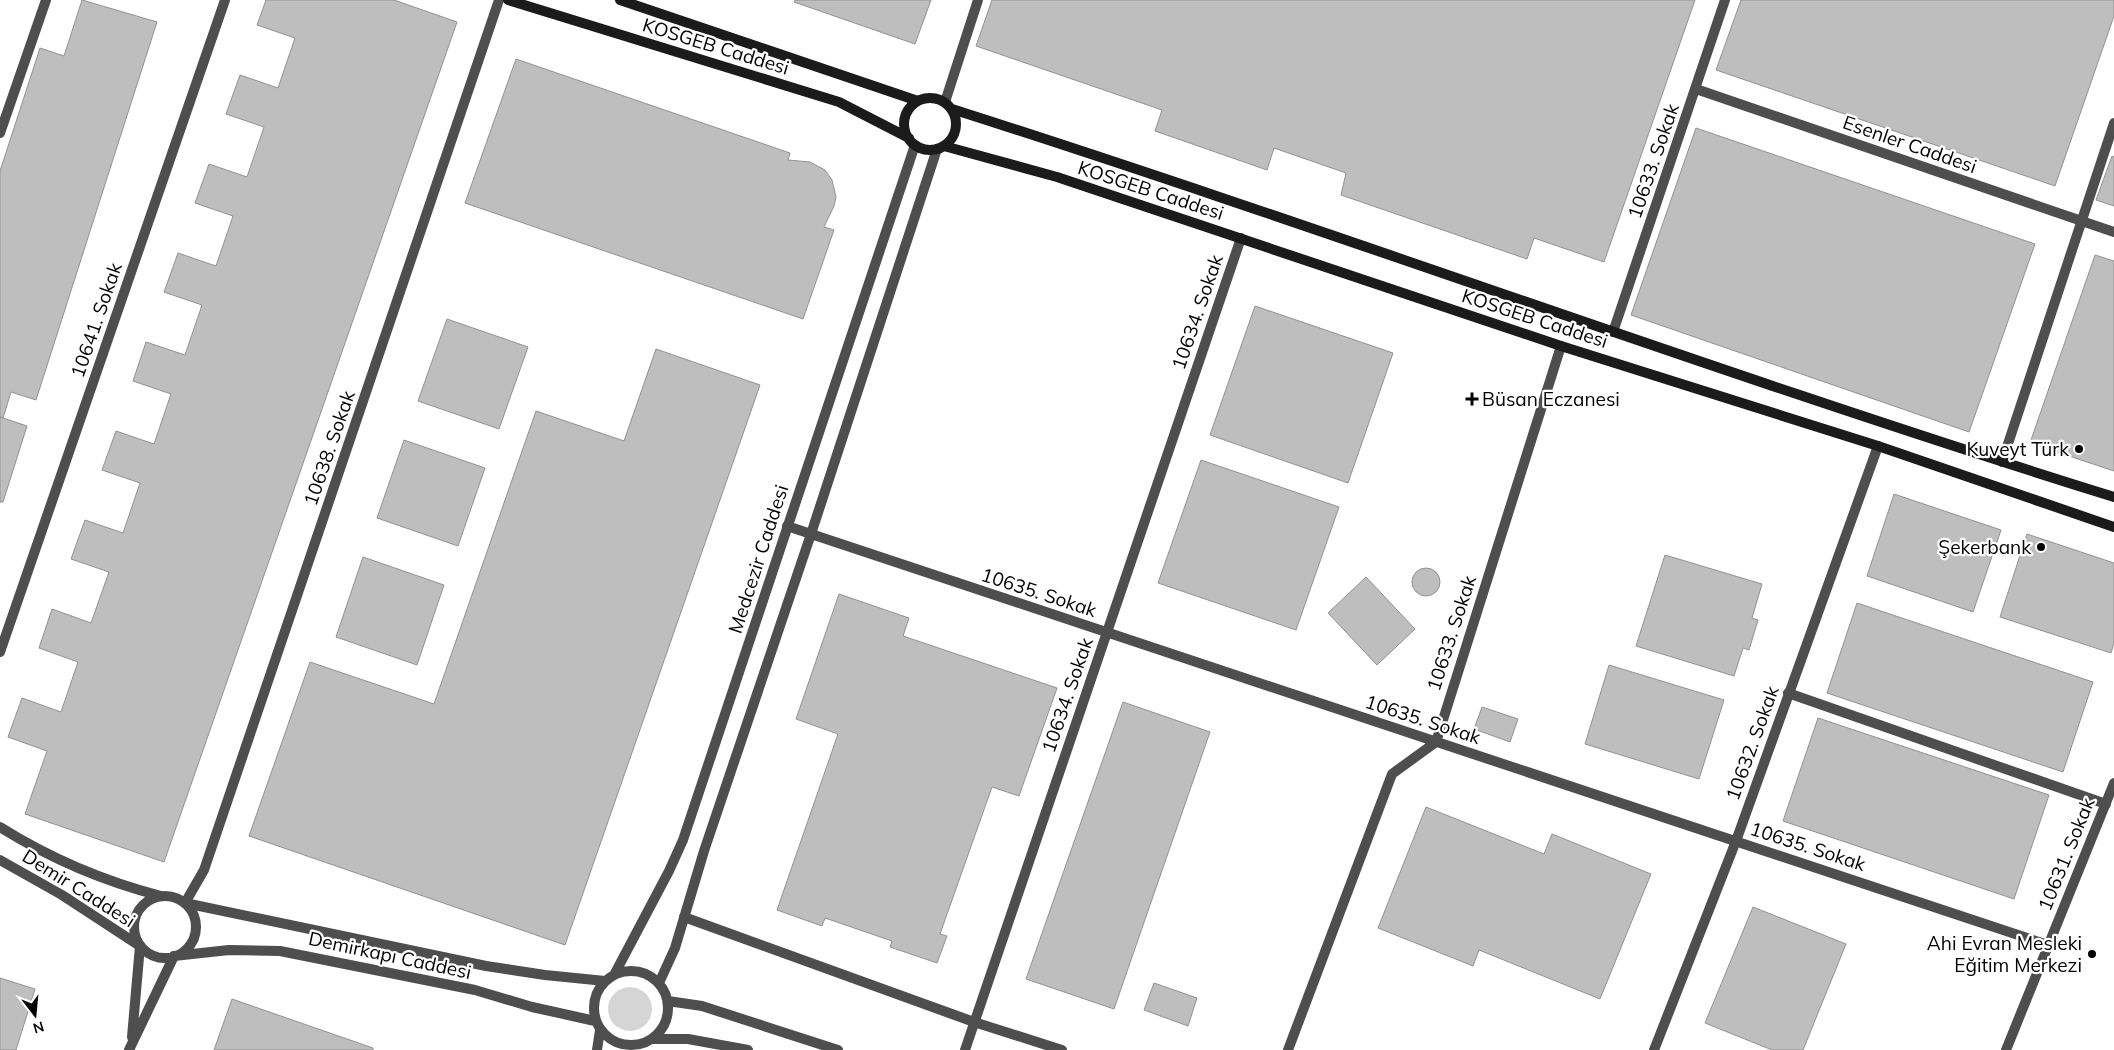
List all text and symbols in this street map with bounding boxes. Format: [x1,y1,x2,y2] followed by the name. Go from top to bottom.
[640,12,792,80] street label: KOSGEB Caddesi
[1622,100,1684,222] street label: 10633. Sokak
[1840,110,1980,178] street label: Esenler Caddesi
[1075,155,1227,225] street label: KOSGEB Caddesi
[1166,251,1228,373] street label: 10634. Sokak
[65,259,127,381] street label: 10641. Sokak
[1459,283,1611,353] street label: KOSGEB Caddesi
[298,387,360,509] street label: 10638. Sokak
[1482,387,1620,411] place label: Büsan Eczanesi
[1466,393,1478,405] marker: Büsan Eczanesi
[1966,437,2069,461] place label: Kuveyt Türk
[2073,443,2085,455] marker: Kuveyt Türk
[723,482,793,636] street label: Medcezir Caddesi
[1938,535,2031,559] place label: Şekerbank
[2035,541,2047,553] marker: Şekerbank
[978,562,1100,622] street label: 10635. Sokak
[1421,572,1481,694] street label: 10633. Sokak
[1036,634,1098,756] street label: 10634. Sokak
[1720,682,1784,803] street label: 10632. Sokak
[1362,689,1484,749] street label: 10635. Sokak
[2032,794,2100,914] street label: 10631. Sokak
[1747,816,1869,876] street label: 10635. Sokak
[18,844,140,932] street label: Demir Caddesi
[306,926,474,984] street label: Demirkapı Caddesi
[1927,931,2082,977] place label: Ahi Evran Mesleki Eğitim Merkezi
[2086,948,2098,960] marker: Ahi Evran Mesleki Eğitim Merkezi
[10,990,60,1040] north arrow
[31,1017,46,1038] text: N

